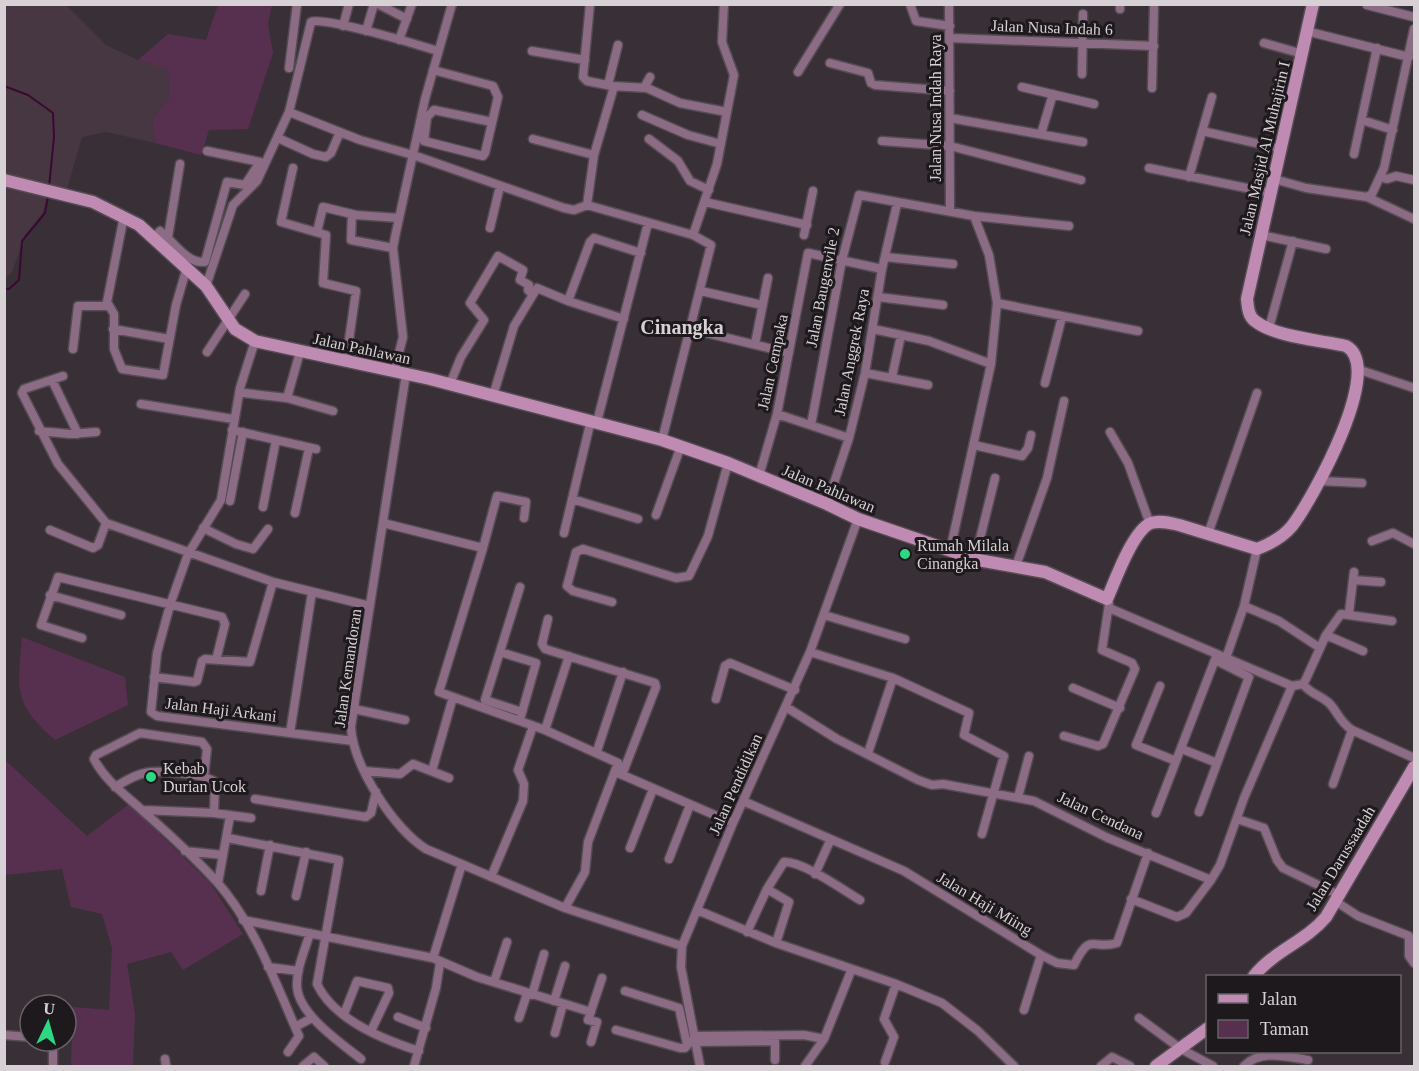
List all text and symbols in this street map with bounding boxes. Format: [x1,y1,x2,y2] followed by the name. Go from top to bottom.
[991,17,1113,38] street label: Jalan Nusa Indah 6
[927,34,945,182] street label: Jalan Nusa Indah Raya
[1236,60,1294,237] street label: Jalan Masjid Al Muhajirin I
[803,226,843,349] street label: Jalan Baugenvile 2
[831,287,873,417] street label: Jalan Anggrek Raya
[754,313,792,412] street label: Jalan Cempaka
[640,316,724,339] district label: Cinangka
[312,330,412,367] street label: Jalan Pahlawan
[780,461,878,516] street label: Jalan Pahlawan
[917,537,1009,573] place label: Rumah Milala Cinangka
[898,547,912,561] marker: Rumah Milala Cinangka
[331,608,364,728] street label: Jalan Kemandoran
[164,694,278,726] street label: Jalan Haji Arkani
[706,731,765,837] street label: Jalan Pendidikan
[163,760,246,795] place label: Kebab Durian Ucok
[144,770,158,784] marker: Kebab Durian Ucok
[1055,788,1146,843] street label: Jalan Cendana
[1303,803,1378,913] street label: Jalan Darussaadah
[934,868,1035,939] street label: Jalan Haji Miing
[1206,975,1401,1053] legend
[1260,989,1297,1009] text: Jalan
[18,993,78,1053] north arrow
[43,1000,56,1018] text: U
[1260,1019,1309,1039] text: Taman

